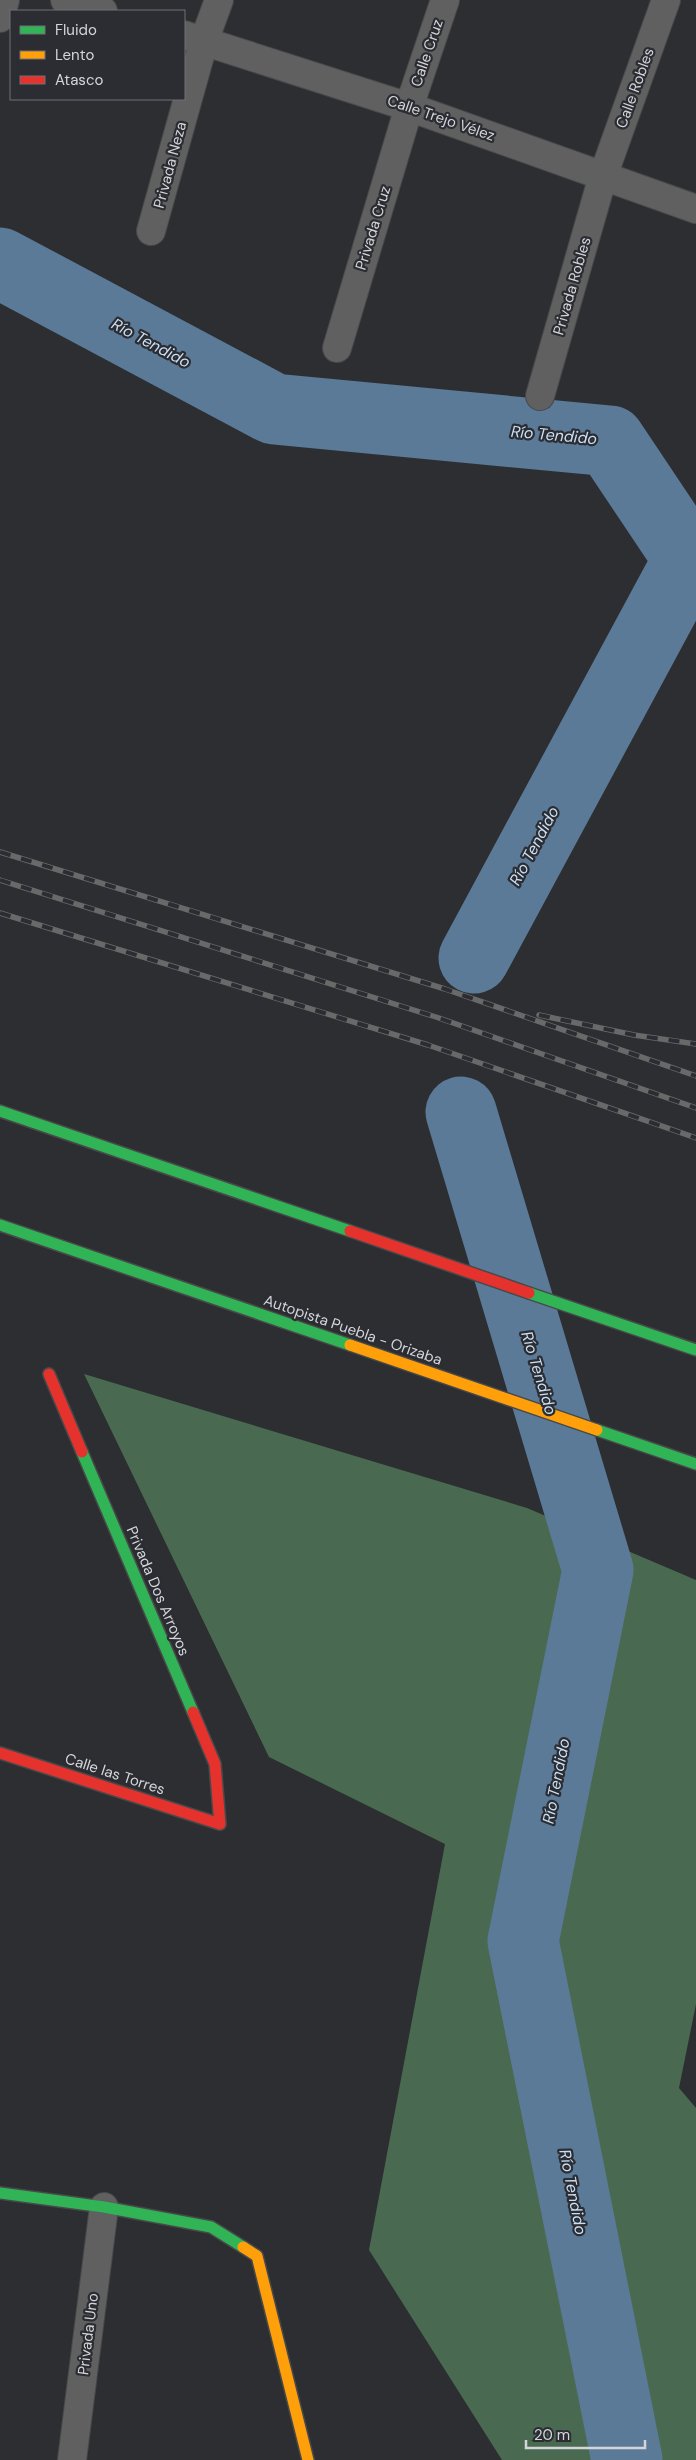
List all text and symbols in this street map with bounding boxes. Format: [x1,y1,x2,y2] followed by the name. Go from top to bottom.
[10,10,185,100] legend
[406,17,448,89] street label: Calle Cruz
[55,20,97,40] text: Fluido
[55,45,94,65] text: Lento
[611,45,659,131] street label: Calle Robles
[55,70,103,90] text: Atasco
[385,90,497,146] street label: Calle Trejo Vélez
[149,119,191,211] street label: Privada Neza
[351,183,395,272] street label: Privada Cruz
[548,235,596,337] street label: Privada Robles
[108,313,194,373] water label: Río Tendido
[510,421,598,449] water label: Río Tendido
[504,803,564,889] water label: Río Tendido
[261,1290,445,1370] street label: Autopista Puebla - Orizaba
[516,1329,562,1417] water label: Río Tendido
[122,1523,194,1659] street label: Privada Dos Arroyos
[537,1737,575,1825] water label: Río Tendido
[62,1748,168,1800] street label: Calle las Torres
[554,2148,592,2236] water label: Río Tendido
[73,2292,103,2376] street label: Privada Uno
[526,2418,645,2450] scale bar
[534,2425,570,2445] text: 20 m

